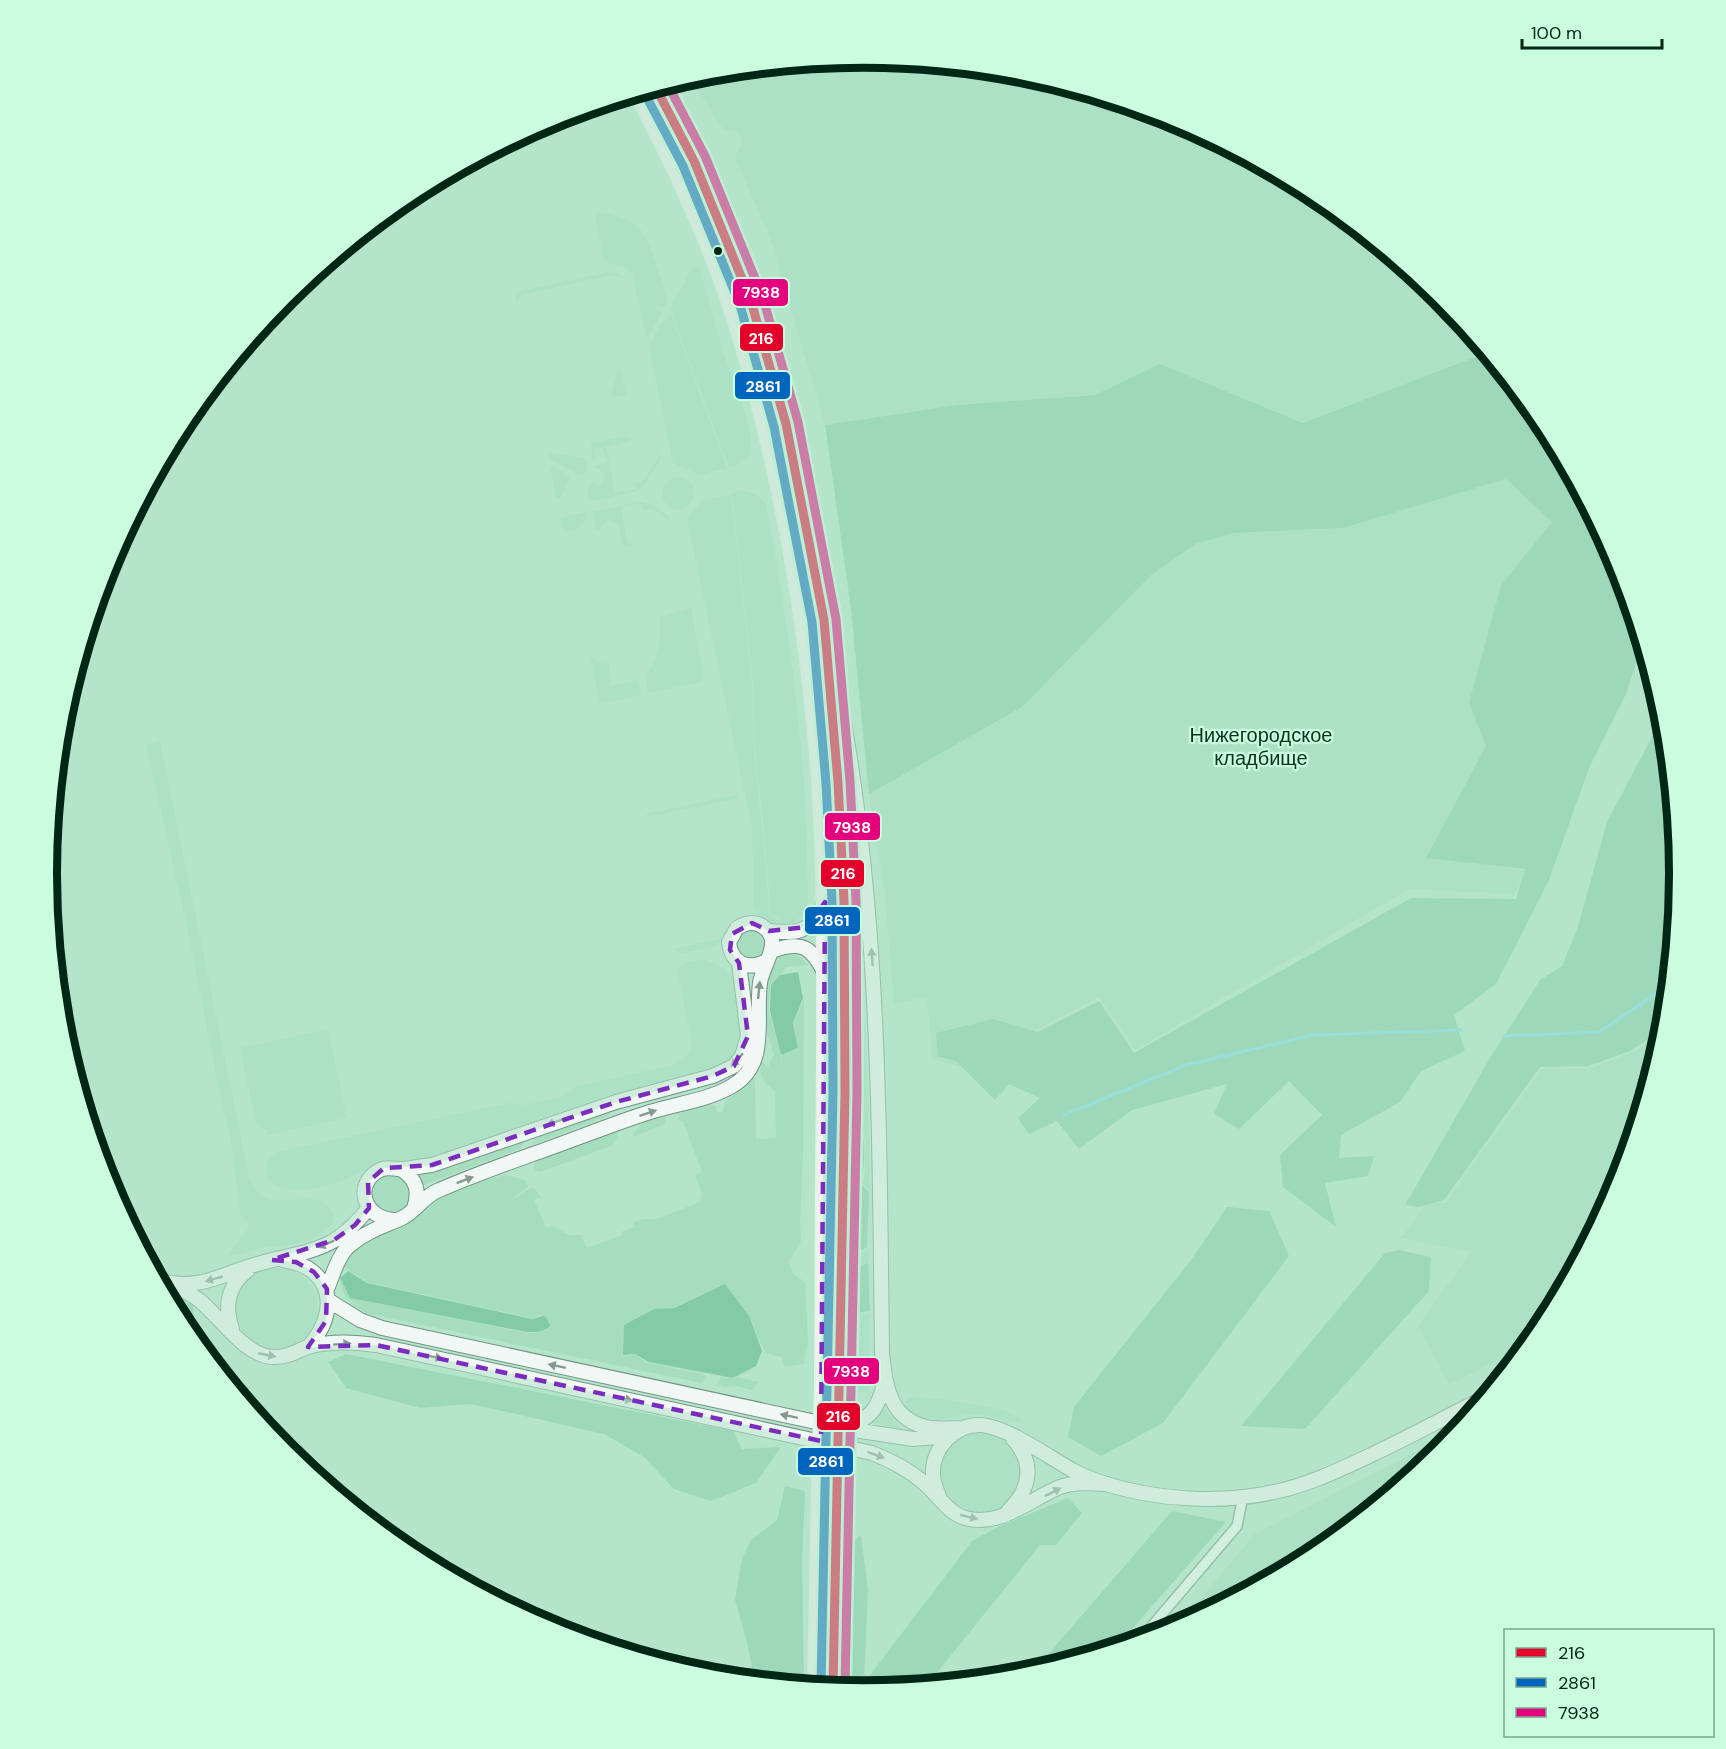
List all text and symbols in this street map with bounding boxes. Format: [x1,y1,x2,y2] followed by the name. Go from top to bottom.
[1522,12,1662,50] scale bar
[1531,21,1582,45] text: 100 m
[712,245,724,257] unlabelled marker
[732,278,789,307] line badge: 7938
[742,282,780,303] text: 7938
[739,323,784,352] line badge: 216
[748,328,774,349] text: 216
[734,371,791,400] line badge: 2861
[745,376,781,397] text: 2861
[1190,722,1332,771] park label: Нижегородское кладбище
[824,812,881,841] line badge: 7938
[833,817,871,838] text: 7938
[820,859,865,888] line badge: 216
[830,863,856,884] text: 216
[804,906,861,935] line badge: 2861
[814,910,850,931] text: 2861
[867,947,877,966] one-way arrow
[754,980,764,999] one-way arrow
[730,1052,744,1067] one-way arrow
[639,1108,657,1117] one-way arrow
[546,1118,564,1128] one-way arrow
[456,1175,474,1185] one-way arrow
[316,1239,334,1249] one-way arrow
[205,1275,223,1284] one-way arrow
[333,1339,352,1348] one-way arrow
[258,1351,277,1360] one-way arrow
[424,1353,443,1362] one-way arrow
[823,1357,880,1385] line badge: 7938
[547,1361,566,1370] one-way arrow
[832,1361,870,1382] text: 7938
[615,1394,633,1404] one-way arrow
[816,1402,861,1431] line badge: 216
[825,1406,851,1427] text: 216
[779,1411,798,1421] one-way arrow
[797,1447,854,1476] line badge: 2861
[808,1451,844,1472] text: 2861
[867,1451,885,1460] one-way arrow
[1044,1487,1062,1497] one-way arrow
[960,1513,979,1522] one-way arrow
[1504,1629,1714,1737] legend
[1558,1641,1585,1665] text: 216
[1558,1671,1596,1695] text: 2861
[1558,1701,1600,1725] text: 7938

